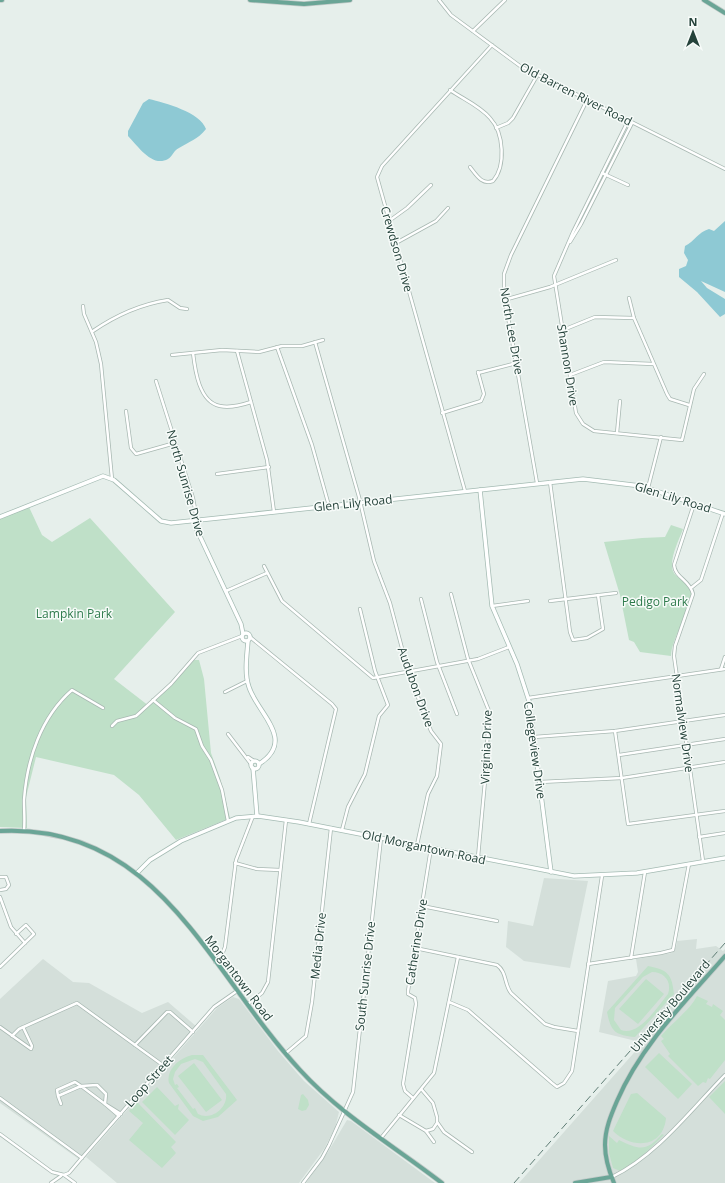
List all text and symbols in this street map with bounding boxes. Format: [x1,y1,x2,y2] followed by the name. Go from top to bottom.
[673,12,713,52] north arrow
[689,14,697,29] text: N
[517,58,635,130] street label: Old Barren River Road
[377,204,417,294] street label: Crewdson Drive
[496,286,528,376] street label: North Lee Drive
[553,323,583,407] street label: Shannon Drive
[163,428,209,539] street label: North Sunrise Drive
[633,477,713,517] street label: Glen Lily Road
[313,490,393,516] street label: Glen Lily Road
[622,593,689,610] park label: Pedigo Park
[36,605,113,622] park label: Lampkin Park
[394,645,438,730] street label: Audubon Drive
[668,673,698,774] street label: Normalview Drive
[520,700,550,800] street label: Collegeview Drive
[476,709,496,784] street label: Virginia Drive
[361,826,487,868] street label: Old Morgantown Road
[401,897,431,986] street label: Catherine Drive
[306,912,330,980] street label: Media Drive
[351,920,379,1032] street label: South Sunrise Drive
[201,932,277,1024] street label: Morgantown Road
[626,956,714,1056] street label: University Boulevard
[121,1051,177,1111] street label: Loop Street

